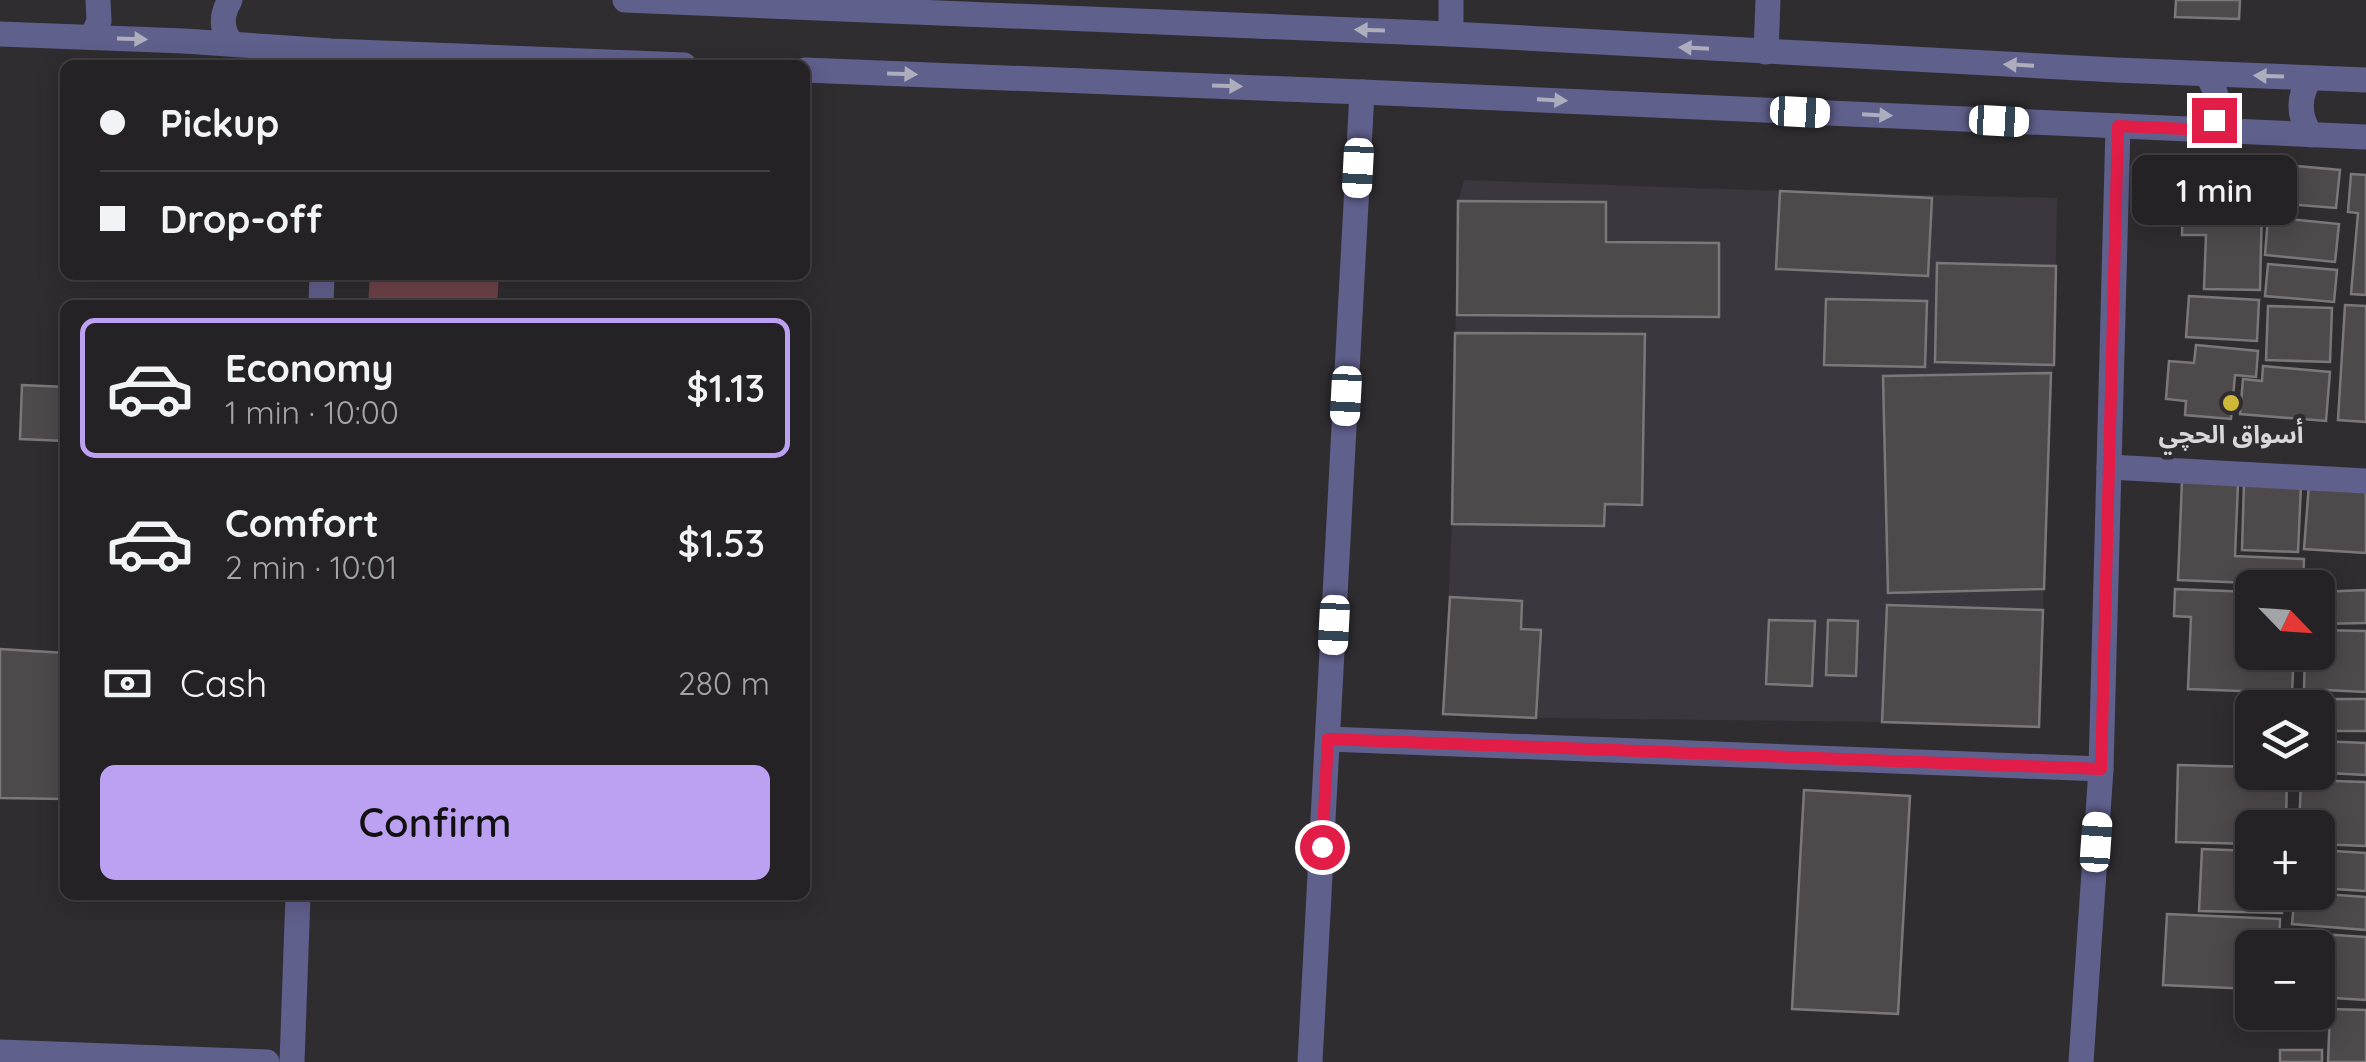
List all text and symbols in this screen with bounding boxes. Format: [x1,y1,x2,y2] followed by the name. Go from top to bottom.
[1353,22,1385,38] one-way arrow
[117,31,149,47] one-way arrow
[1678,40,1710,56] one-way arrow
[2002,57,2034,73] one-way arrow
[887,66,919,82] one-way arrow
[2252,68,2284,84] one-way arrow
[1212,79,1244,95] one-way arrow
[1536,93,1568,109] one-way arrow
[1769,95,1831,129] car
[2192,98,2237,143] route end
[160,99,279,147] text: Pickup
[1968,104,2030,138] car
[1861,107,1893,123] one-way arrow
[1341,137,1375,199] car
[2132,155,2296,225] callout: 1 min
[2176,170,2253,210] text: 1 min
[160,195,322,243] text: Drop-off
[105,343,195,433] icon: car
[225,344,394,392] text: Economy
[687,364,765,412] text: $1.13
[1329,365,1363,427] car
[225,392,399,432] text: 1 min · 10:00
[2220,392,2242,414] marker: أسواق الحچي
[2158,418,2304,455] place label: أسواق الحچي
[105,498,195,588] icon: car
[225,499,379,547] text: Comfort
[678,519,765,567] text: $1.53
[225,547,397,587] text: 2 min · 10:01
[2235,570,2335,670] north arrow
[2235,570,2335,1030] map controls
[1317,594,1351,656] car
[100,656,155,711] icon: cash
[180,659,267,707] text: Cash
[678,663,770,703] text: 280 m
[2235,690,2335,790] button: layers
[100,765,770,880] button: Confirm
[2235,810,2335,910] button: +
[2079,811,2113,873] car
[1300,825,1345,870] route start
[2235,930,2335,1030] button: −

